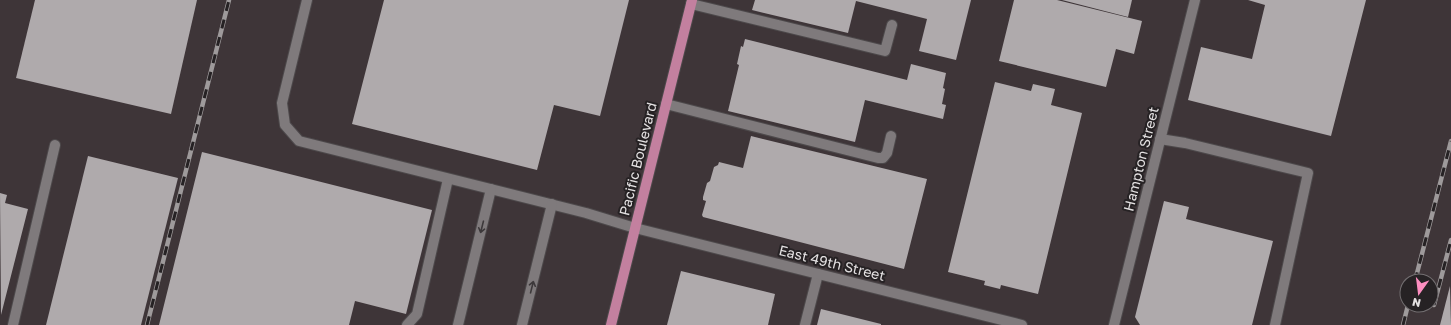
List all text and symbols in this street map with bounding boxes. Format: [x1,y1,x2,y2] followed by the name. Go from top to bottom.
[615,101,660,217] street label: Pacific Boulevard
[1119,105,1162,213] street label: Hampton Street
[477,220,485,233] one-way arrow
[777,241,887,284] street label: East 49th Street
[1399,273,1439,313] north arrow
[528,281,536,294] one-way arrow
[1411,296,1422,311] text: N

